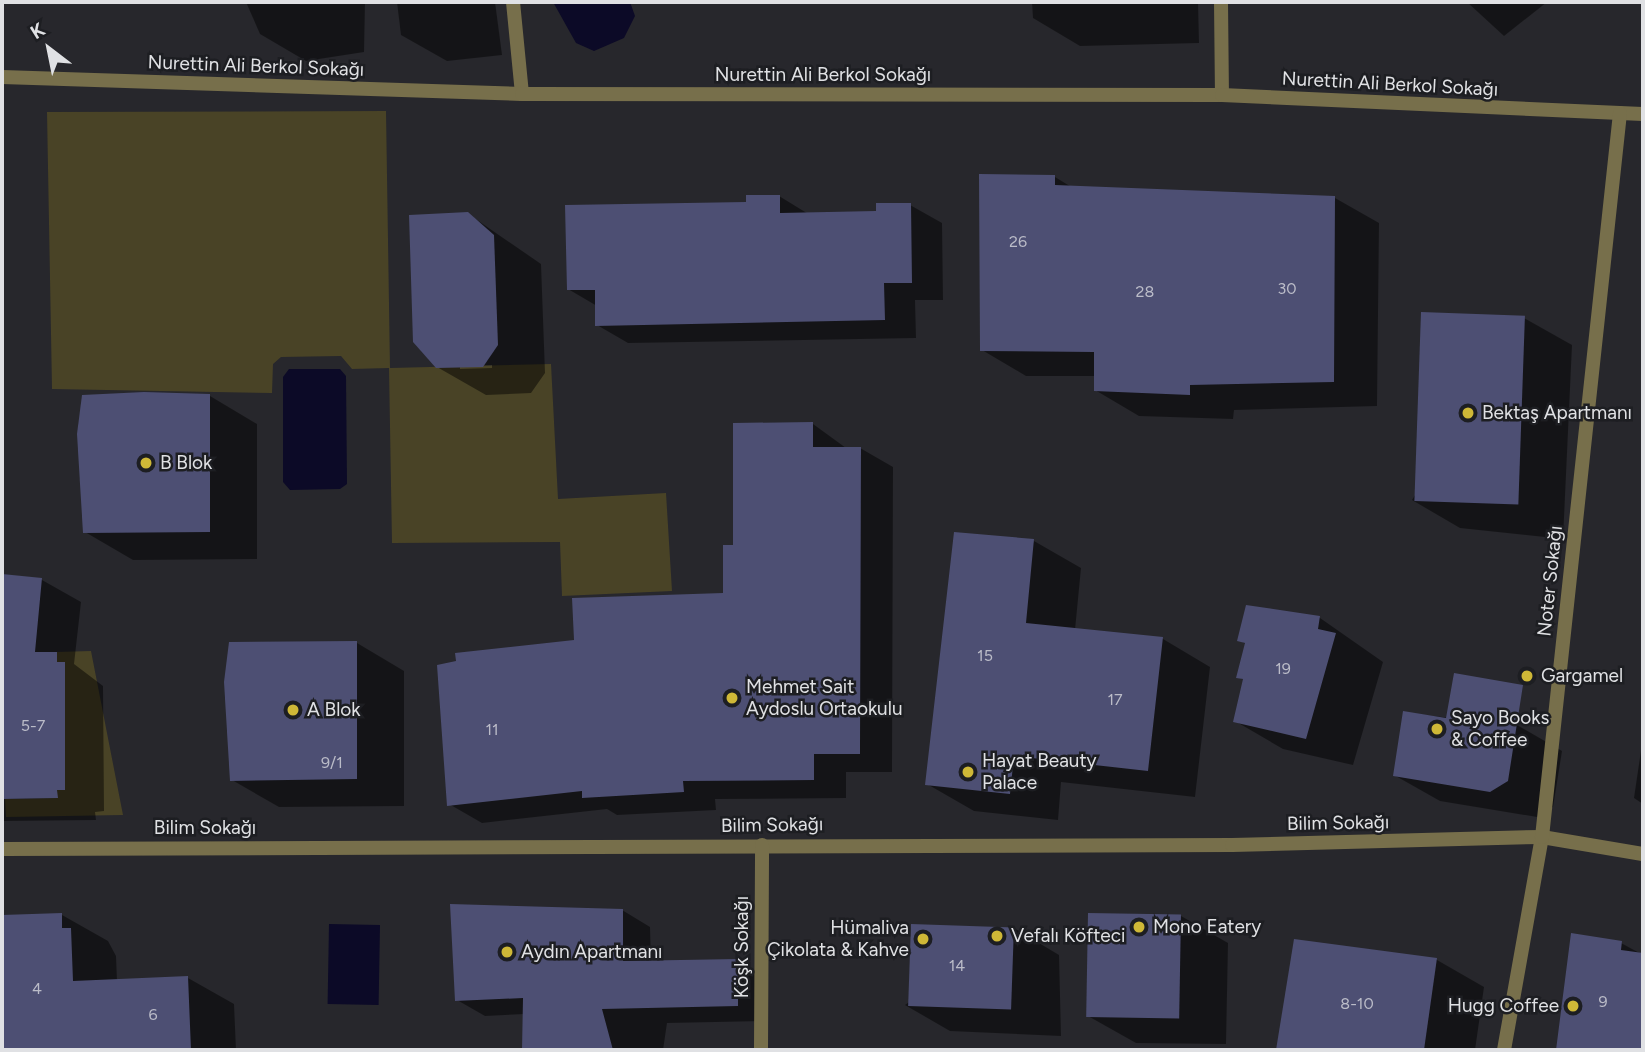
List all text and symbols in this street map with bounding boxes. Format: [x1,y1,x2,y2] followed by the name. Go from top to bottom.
[14,14,84,84] north arrow
[26,18,49,44] text: K
[147,51,365,81] street label: Nurettin Ali Berkol Sokağı
[715,64,931,86] street label: Nurettin Ali Berkol Sokağı
[1281,67,1499,101] street label: Nurettin Ali Berkol Sokağı
[1009,232,1027,252] house number: 26
[1278,279,1296,299] house number: 30
[1136,282,1154,302] house number: 28
[1482,402,1632,424] place label: Bektaş Apartmanı
[1460,405,1476,421] marker: Bektaş Apartmanı
[160,452,212,474] place label: B Blok
[138,455,154,471] marker: B Blok
[1533,524,1567,638] street label: Noter Sokağı
[977,646,993,666] house number: 15
[1275,659,1291,679] house number: 19
[1541,665,1623,687] place label: Gargamel
[1519,668,1535,684] marker: Gargamel
[746,676,903,720] place label: Mehmet Sait Aydoslu Ortaokulu
[724,690,740,706] marker: Mehmet Sait Aydoslu Ortaokulu
[1107,690,1123,710] house number: 17
[307,699,361,721] place label: A Blok
[285,702,301,718] marker: A Blok
[1451,707,1549,751] place label: Sayo Books & Coffee
[21,716,45,736] house number: 5-7
[485,720,499,740] house number: 11
[1429,721,1445,737] marker: Sayo Books & Coffee
[982,750,1097,794] place label: Hayat Beauty Palace
[321,753,343,773] house number: 9/1
[960,764,976,780] marker: Hayat Beauty Palace
[1287,811,1389,835] street label: Bilim Sokağı
[721,813,823,837] street label: Bilim Sokağı
[154,817,256,839] street label: Bilim Sokağı
[731,896,753,998] street label: Köşk Sokağı
[1153,916,1261,938] place label: Mono Eatery
[767,917,909,961] place label: Hümaliva Çikolata & Kahve
[1131,919,1147,935] marker: Mono Eatery
[1011,925,1125,947] place label: Vefalı Köfteci
[989,928,1005,944] marker: Vefalı Köfteci
[915,931,931,947] marker: Hümaliva Çikolata & Kahve
[521,941,663,963] place label: Aydın Apartmanı
[499,944,515,960] marker: Aydın Apartmanı
[949,956,965,976] house number: 14
[32,979,42,999] house number: 4
[1598,992,1608,1012] house number: 9
[1340,994,1374,1014] house number: 8-10
[1448,995,1559,1017] place label: Hugg Coffee
[1565,998,1581,1014] marker: Hugg Coffee
[148,1005,158,1025] house number: 6

